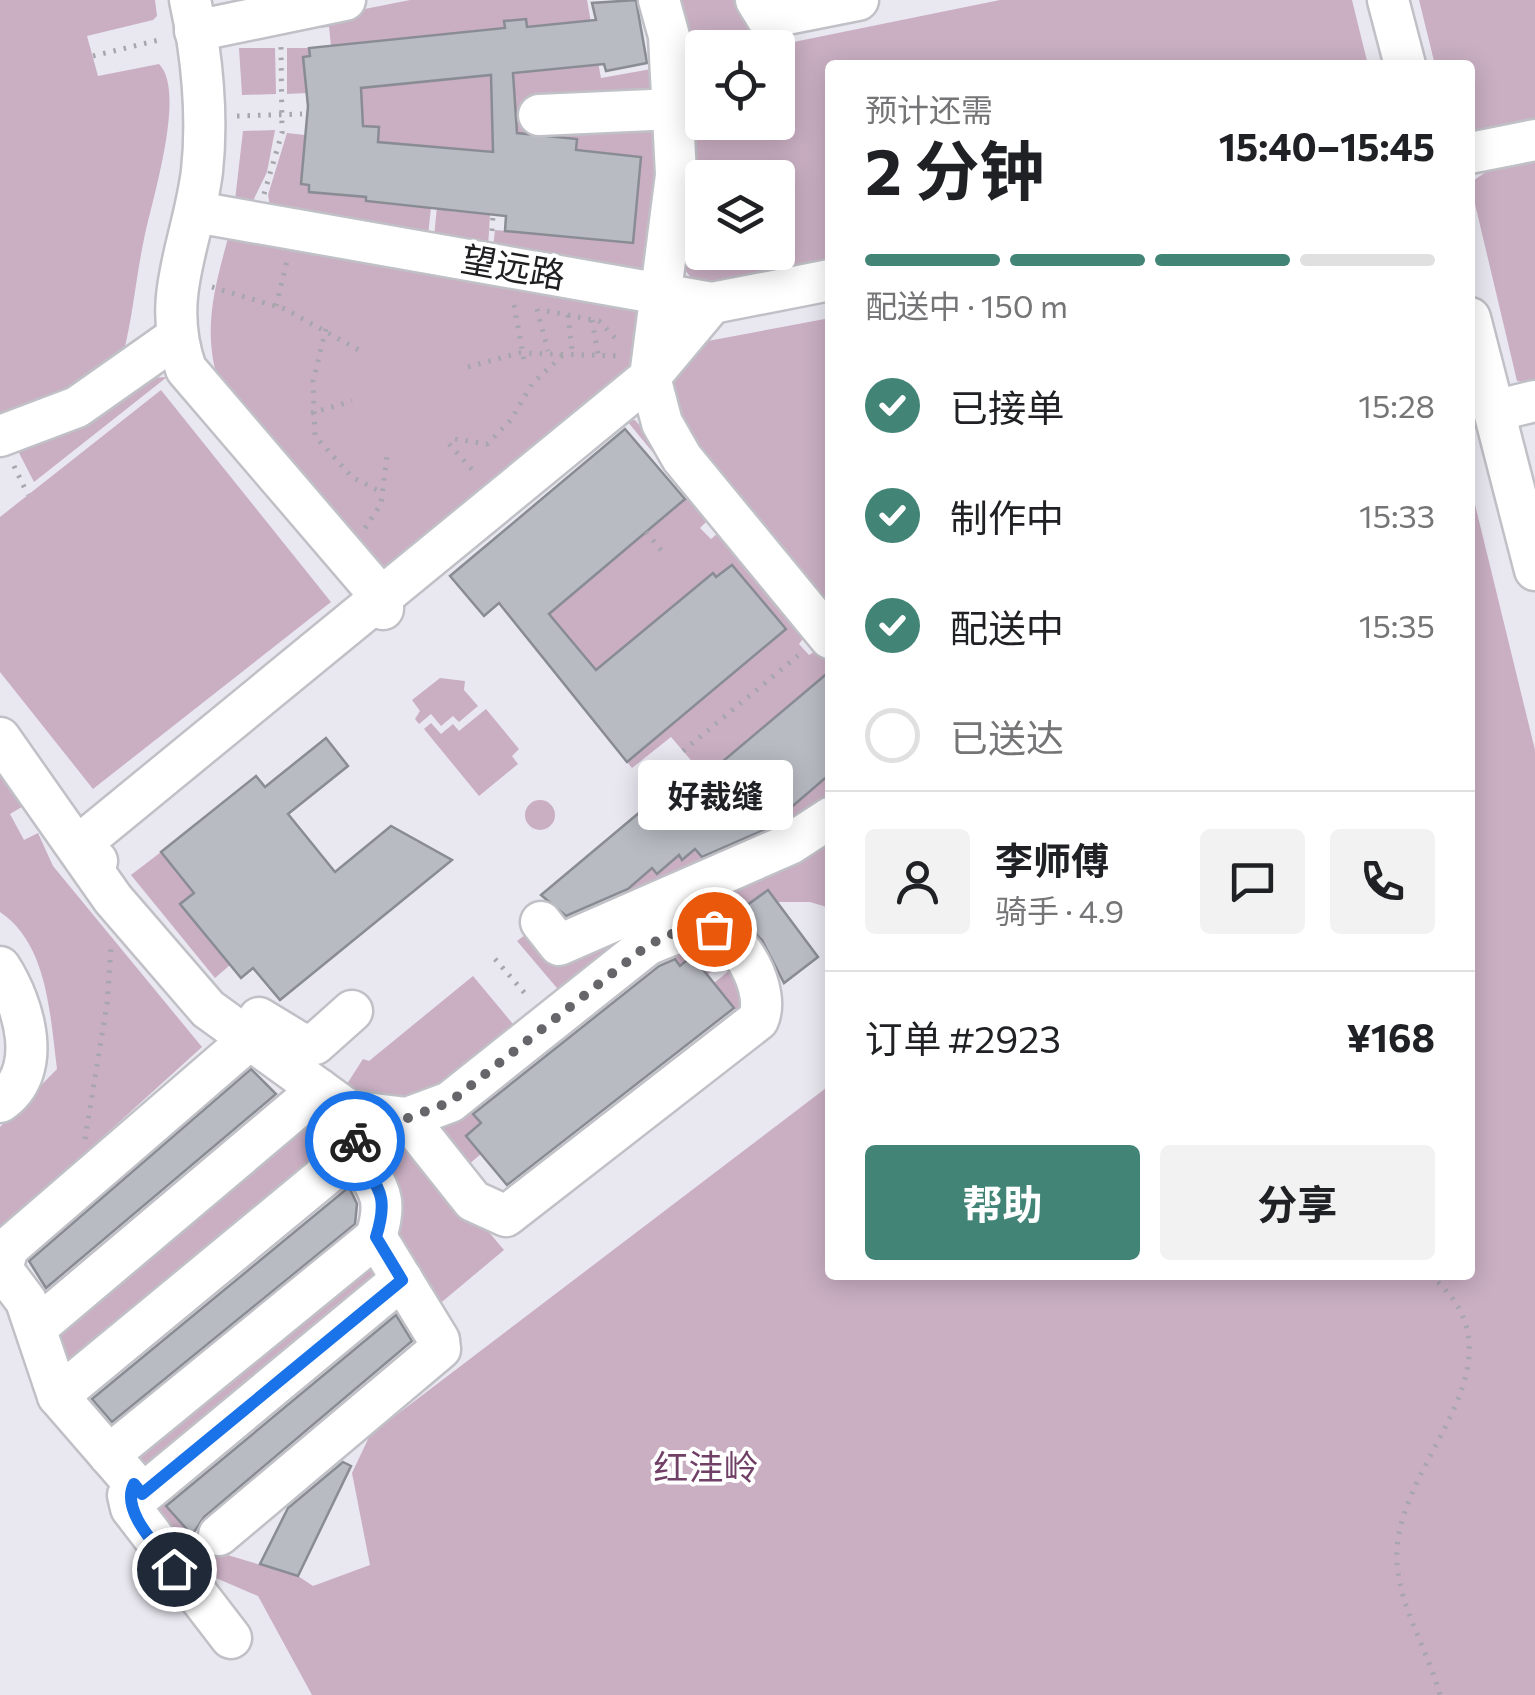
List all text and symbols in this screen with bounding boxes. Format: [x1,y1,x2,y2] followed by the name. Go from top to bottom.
[685,30,795,270] map controls
[685,30,795,140] button: locate
[865,89,993,129] text: 预计还需
[1219,122,1435,169] text: 15:40–15:45
[865,129,1044,208] text: 2 分钟
[685,160,795,270] button: layers
[458,235,569,296] street label: 望远路
[865,285,1068,325] text: 配送中 · 150 m
[865,378,920,433] icon: check
[950,383,1064,430] text: 已接单
[1358,385,1435,425] text: 15:28
[865,488,920,543] icon: check
[950,493,1064,540] text: 制作中
[1359,495,1435,535] text: 15:33
[865,598,920,653] icon: check
[950,603,1064,650] text: 配送中
[1359,605,1435,645] text: 15:35
[950,713,1064,760] text: 已送达
[636,759,792,829] callout: 好裁缝
[667,775,764,815] text: 好裁缝
[865,829,970,934] button: person
[1200,829,1305,934] button: chat
[1330,829,1435,934] button: phone
[995,836,1109,883] text: 李师傅
[672,887,757,972] pin
[995,890,1124,930] text: 骑手 · 4.9
[687,902,742,957] icon: bag
[1347,1013,1435,1060] text: ¥168
[865,1014,1061,1061] text: 订单 #2923
[305,1091,405,1191] courier
[328,1114,383,1169] icon: bike
[865,1145,1140,1260] button: 帮助
[1160,1145,1435,1260] button: 分享
[653,1444,759,1487] park label: 红洼岭
[132,1527,217,1612] pin
[147,1542,202,1597] icon: home

